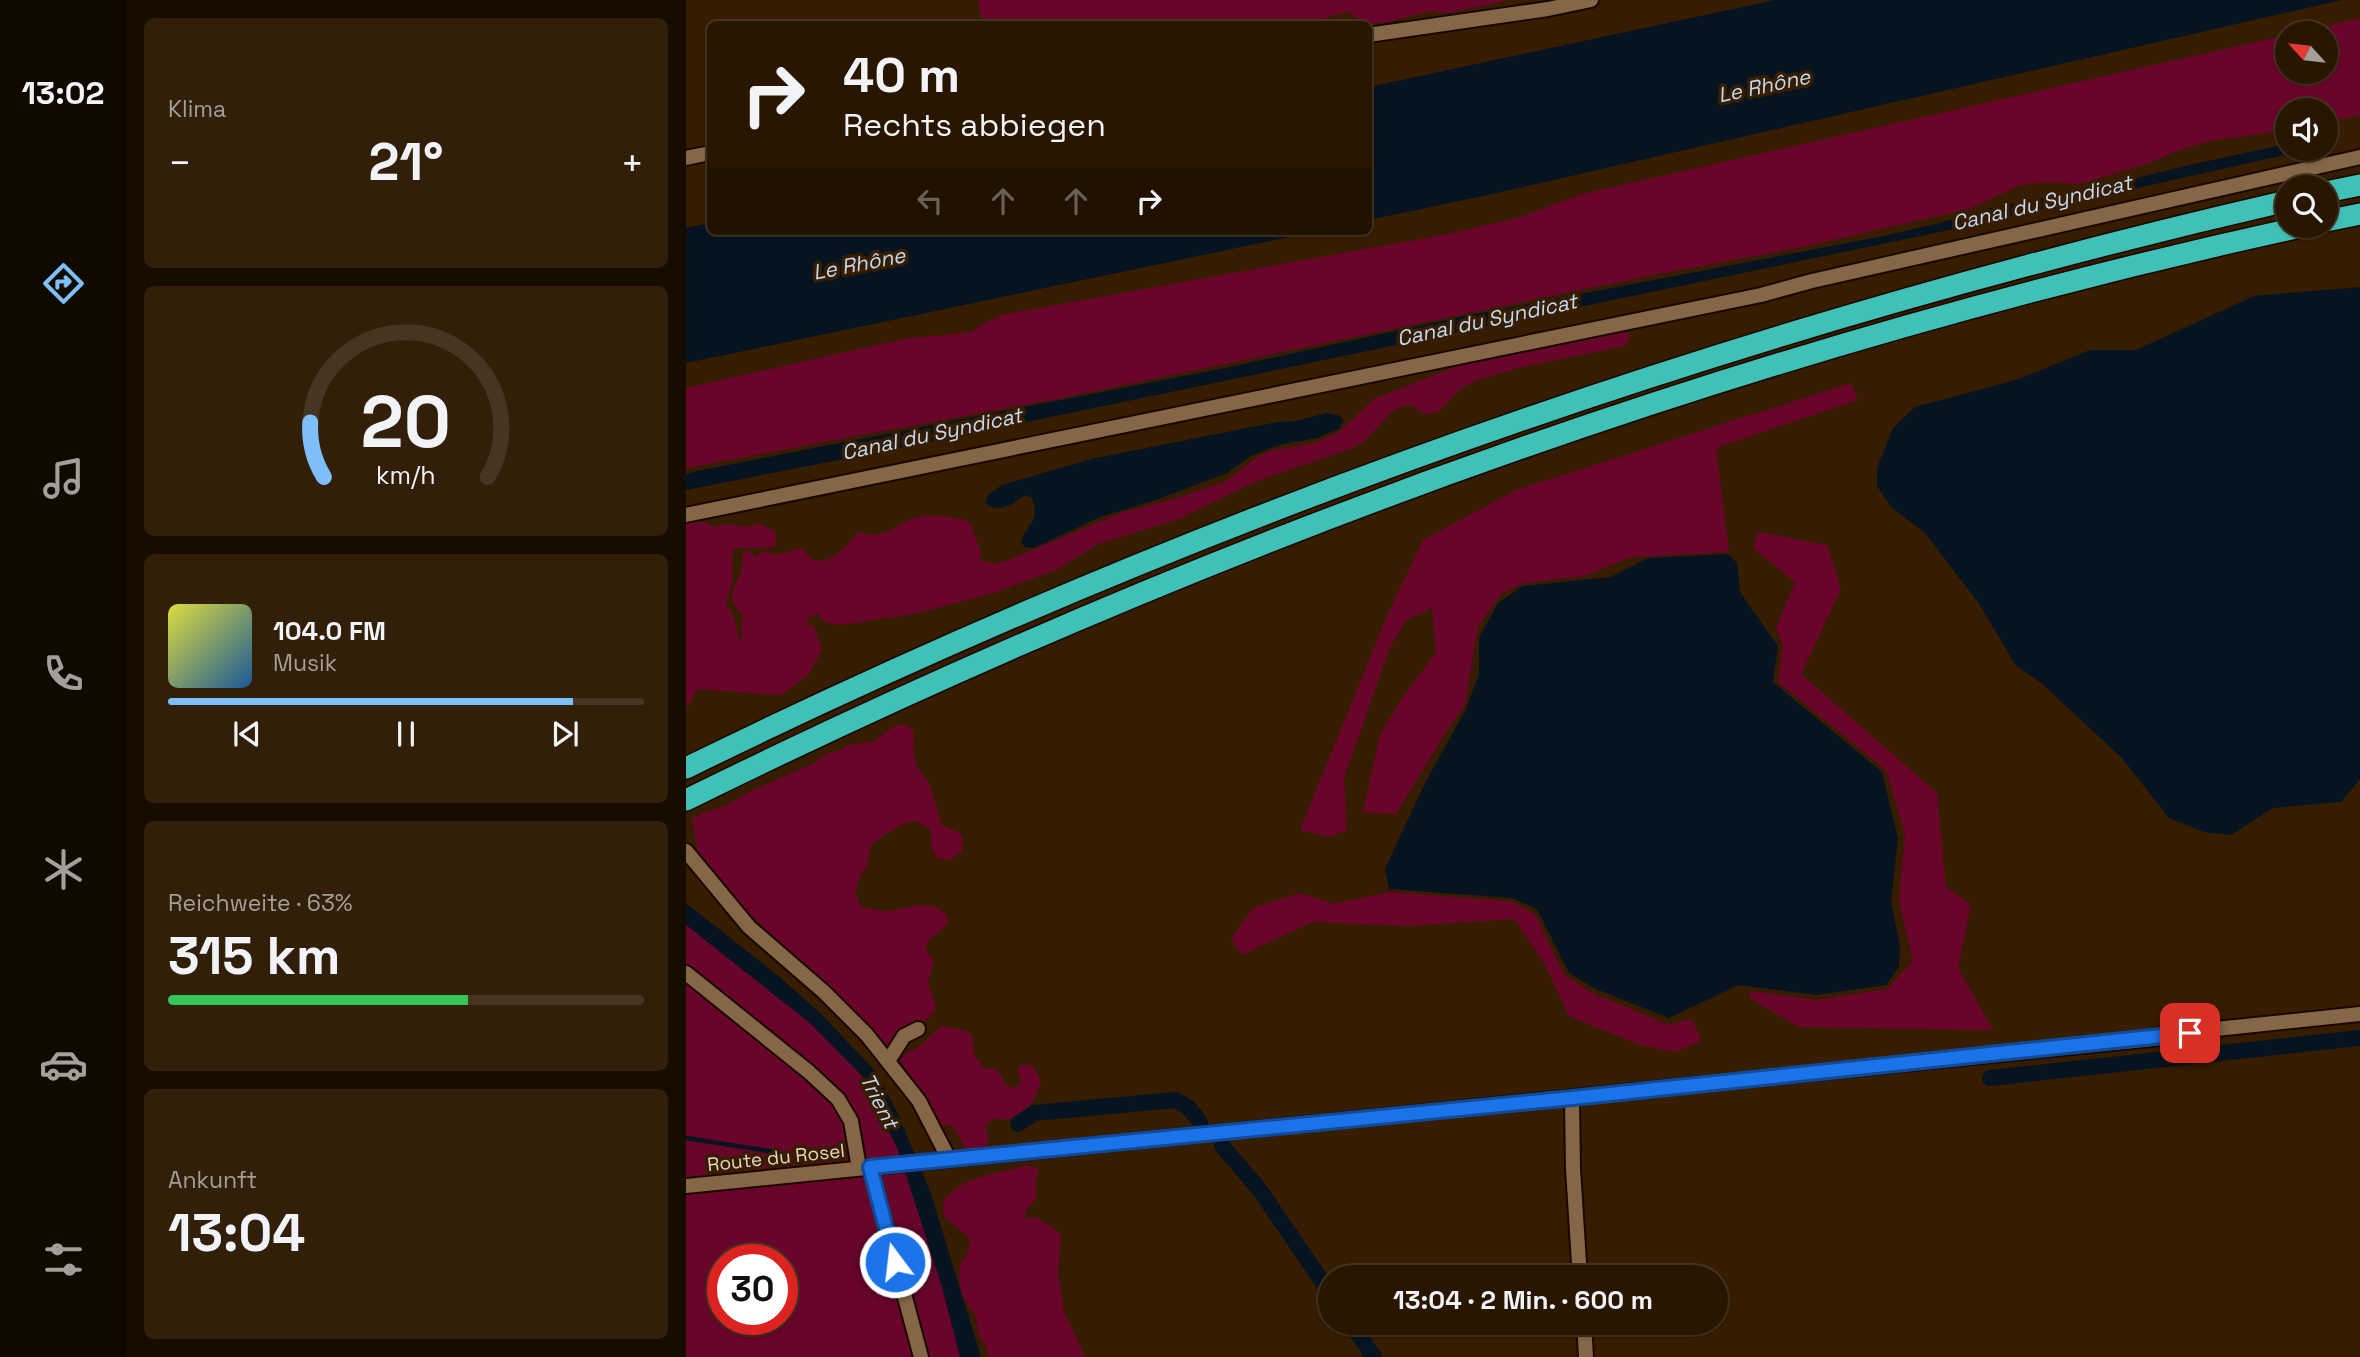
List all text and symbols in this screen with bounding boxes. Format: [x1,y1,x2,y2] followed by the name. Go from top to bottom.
[2275,21,2338,84] north arrow
[2275,21,2338,238] map controls
[843,44,960,106] text: 40 m
[728,49,819,140] icon: right
[1715,62,1814,108] water label: Le Rhône
[21,73,105,113] text: 13:02
[168,94,226,124] text: Klima
[2275,98,2338,161] button: sound
[843,105,1106,145] text: Rechts abbiegen
[369,129,443,195] text: 21°
[168,139,192,187] text: −
[620,139,644,187] text: +
[1949,168,2137,236] water label: Canal du Syndicat
[2275,175,2338,238] button: search
[911,182,949,220] icon: left
[984,182,1022,220] icon: ahead
[1057,182,1095,220] icon: ahead
[1130,182,1168,220] icon: right
[810,241,909,286] water label: Le Rhône
[39,259,88,308] icon: directions
[1394,287,1582,352] water label: Canal du Syndicat
[361,375,451,468] text: 20
[839,401,1027,466] water label: Canal du Syndicat
[39,454,88,503] icon: music
[376,458,436,490] text: km/h
[273,614,386,648] text: 104.0 FM
[273,648,337,678] text: Musik
[39,649,88,698] icon: phone
[228,715,266,753] icon: previous
[387,715,425,753] icon: pause
[546,715,584,753] icon: next
[39,845,88,894] icon: climate
[168,888,353,918] text: Reichweite · 63%
[168,923,340,989] text: 315 km
[2160,1003,2220,1063] pin
[2171,1014,2209,1052] icon: arrive
[39,1040,88,1089] icon: car
[854,1069,906,1135] water label: Trient
[706,1138,846,1177] street label: Route du Rosel
[168,1165,257,1195] text: Ankunft
[168,1200,305,1266] text: 13:04
[858,1225,932,1299] position arrow
[39,1235,88,1284] icon: filters
[707,1244,798,1335] speed limit sign: 30
[1393,1283,1653,1317] text: 13:04 · 2 Min. · 600 m

